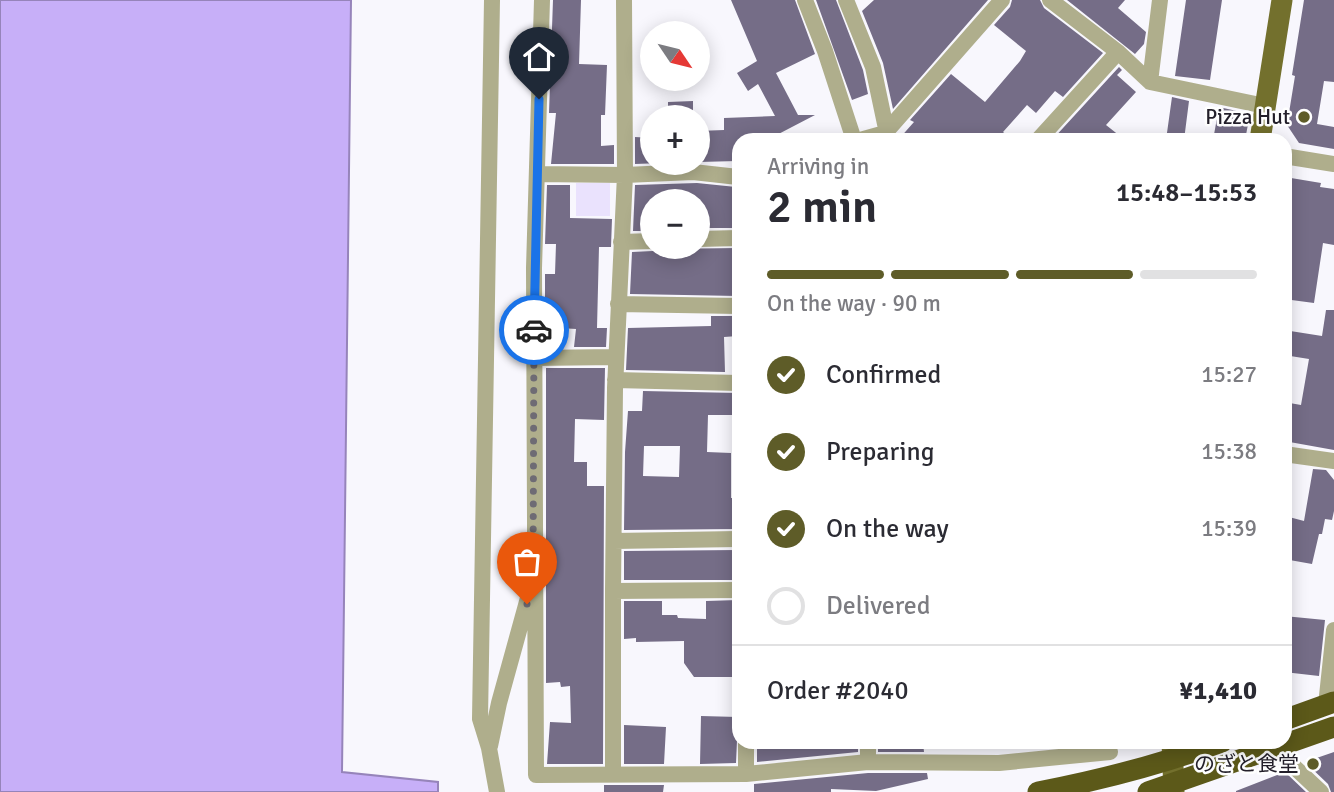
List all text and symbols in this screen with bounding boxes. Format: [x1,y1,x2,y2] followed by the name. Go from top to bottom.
[640,21,710,91] north arrow
[640,21,710,259] map controls
[509,27,569,99] pin
[520,38,558,76] icon: home
[1205,104,1290,130] place label: Pizza Hut
[640,105,710,175] button: +
[1296,109,1312,125] marker: Pizza Hut
[767,152,869,181] text: Arriving in
[1116,177,1257,209] text: 15:48–15:53
[767,179,877,235] text: 2 min
[640,189,710,259] button: −
[767,289,941,318] text: On the way · 90 m
[499,295,569,365] courier
[515,311,553,349] icon: car
[767,356,805,394] icon: check
[826,359,941,391] text: Confirmed
[1201,360,1257,389] text: 15:27
[767,433,805,471] icon: check
[826,436,934,468] text: Preparing
[1201,437,1257,466] text: 15:38
[767,510,805,548] icon: check
[826,513,949,545] text: On the way
[1201,514,1257,543] text: 15:39
[497,532,557,604] pin
[508,543,546,581] icon: bag
[826,590,931,622] text: Delivered
[767,675,908,707] text: Order #2040
[1179,675,1257,707] text: ¥1,410
[1194,751,1299,777] place label: のざと食堂
[1305,756,1321,772] marker: のざと食堂

